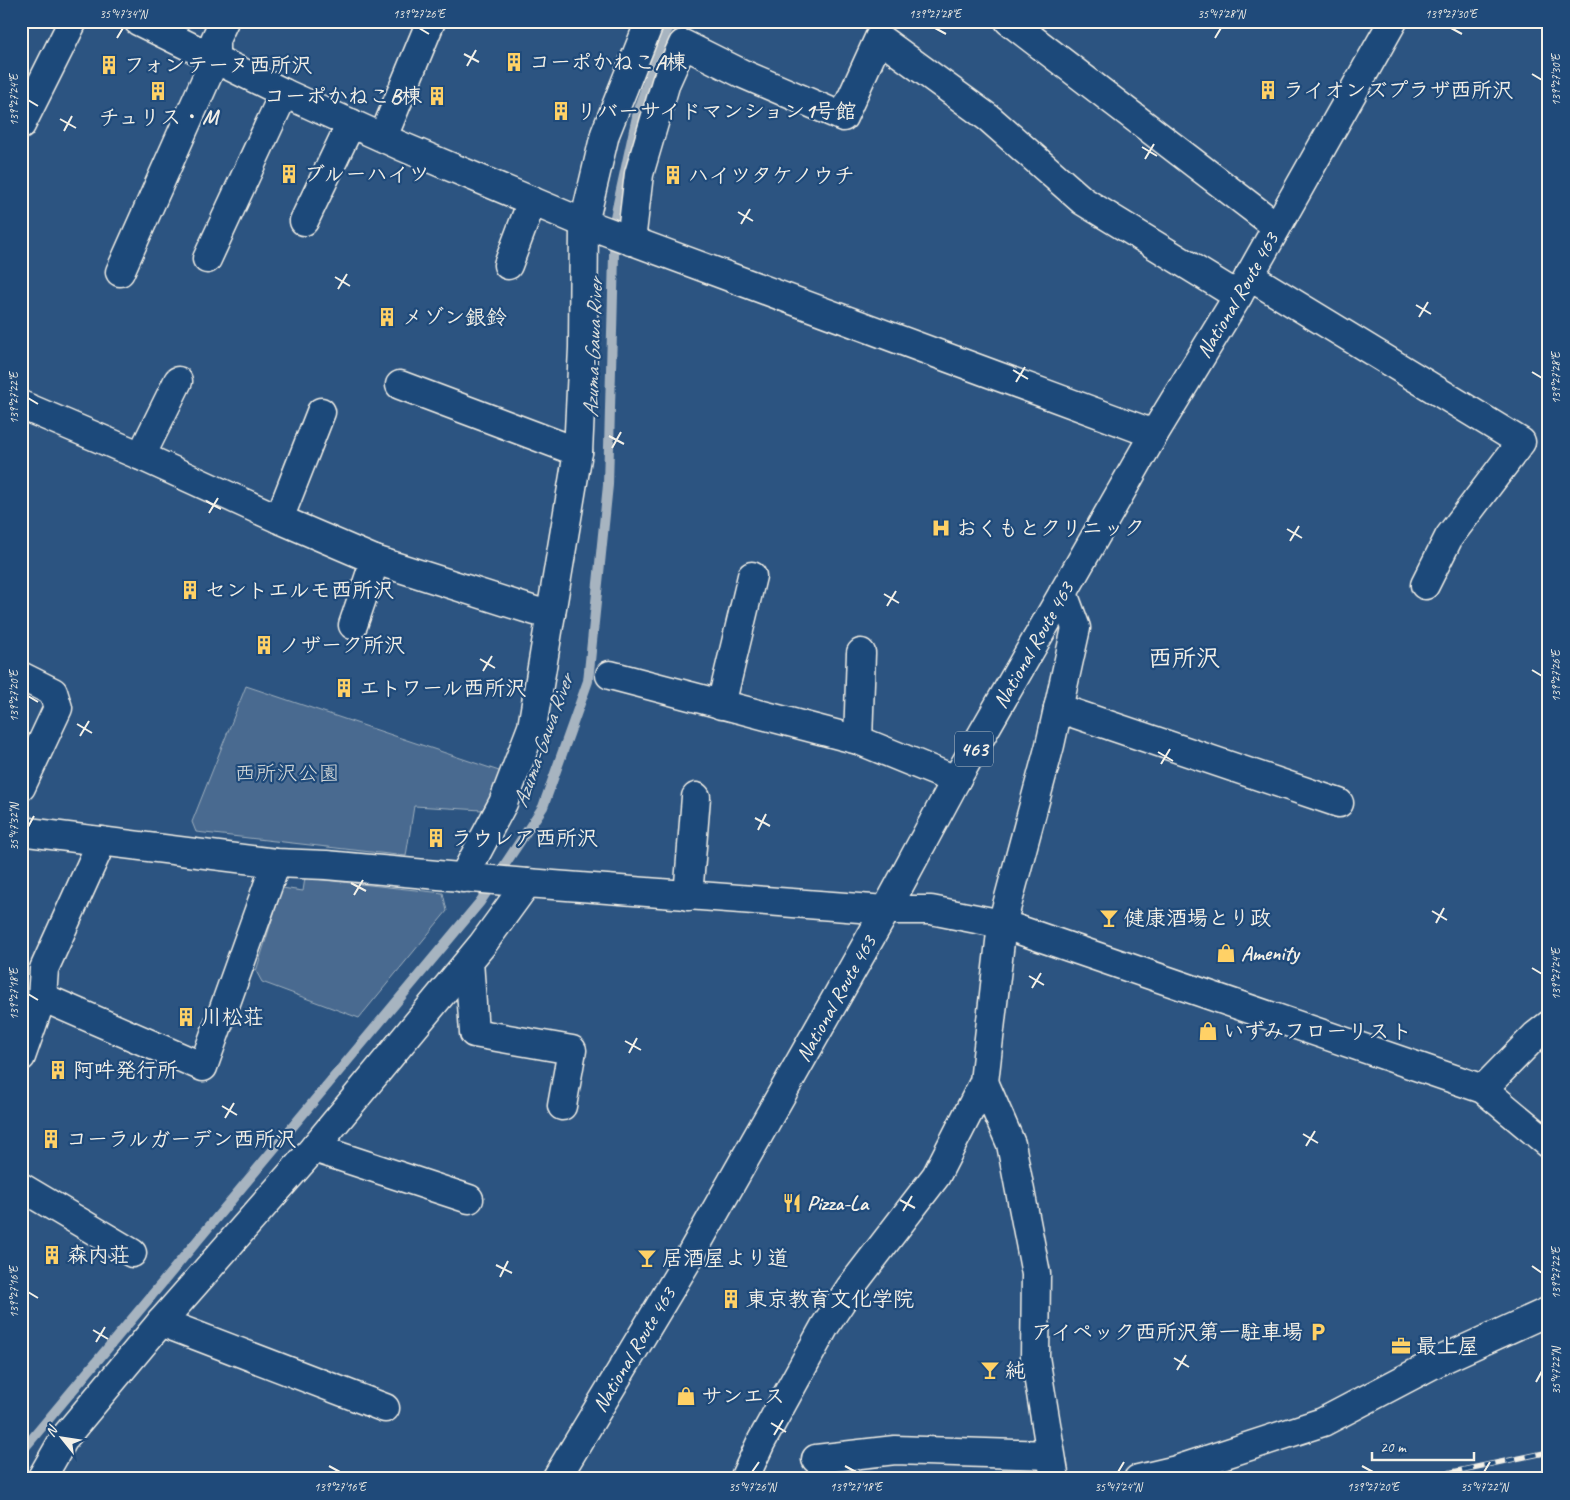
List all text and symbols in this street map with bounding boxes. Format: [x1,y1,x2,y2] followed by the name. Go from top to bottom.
[99,6,148,22] text: 35°47'34"N
[393,6,447,22] text: 139°27'26"E
[909,6,963,22] text: 139°27'28"E
[1197,6,1246,22] text: 35°47'28"N
[1425,6,1479,22] text: 139°27'30"E
[529,49,687,75] place label: コーポかねこA棟
[503,51,525,73] building icon: コーポかねこA棟
[124,52,312,78] place label: フォンテーヌ西所沢
[1548,52,1564,106] text: 139°27'30"E
[98,54,120,76] building icon: フォンテーヌ西所沢
[6,72,22,126] text: 139°27'24"E
[1283,77,1513,103] place label: ライオンズプラザ西所沢
[1257,79,1279,101] building icon: ライオンズプラザ西所沢
[147,80,169,102] building icon: チュリス・M
[264,83,422,109] place label: コーポかねこB棟
[426,85,448,107] building icon: コーポかねこB棟
[576,98,856,124] place label: リバーサイドマンション1号館
[550,100,572,122] building icon: リバーサイドマンション1号館
[98,104,220,130] place label: チュリス・M
[304,161,430,187] place label: ブルーハイツ
[688,162,855,188] place label: ハイツタケノウチ
[278,163,300,185] building icon: ブルーハイツ
[662,164,684,186] building icon: ハイツタケノウチ
[1190,227,1285,363] street label: National Route 463
[577,274,610,418] water label: Azuma-Gawa River
[402,304,507,330] place label: メゾン銀鈴
[376,306,398,328] building icon: メゾン銀鈴
[1548,350,1564,404] text: 139°27'28"E
[6,370,22,424] text: 139°27'22"E
[956,515,1145,541] place label: おくもとクリニック
[930,517,952,539] hospital icon: おくもとクリニック
[987,576,1080,713] street label: National Route 463
[205,577,394,603] place label: セントエルモ西所沢
[179,579,201,601] building icon: セントエルモ西所沢
[279,632,405,658] place label: ノザーク所沢
[253,634,275,656] building icon: ノザーク所沢
[1148,643,1220,673] district label: 西所沢
[1548,648,1564,702] text: 139°27'26"E
[506,667,581,811] water label: Azuma-Gawa River
[6,668,22,722] text: 139°27'20"E
[359,675,526,701] place label: エトワール西所沢
[333,677,355,699] building icon: エトワール西所沢
[955,732,993,766] road number: 463
[235,760,340,786] park label: 西所沢公園
[6,802,22,851] text: 35°47'32"N
[451,825,598,851] place label: ラウレア西所沢
[425,827,447,849] building icon: ラウレア西所沢
[1124,905,1271,931] place label: 健康酒場とり政
[1098,907,1120,929] bar icon: 健康酒場とり政
[790,930,883,1066] street label: National Route 463
[1241,940,1300,966] place label: Amenity
[1215,942,1237,964] shop icon: Amenity
[1548,946,1564,1000] text: 139°27'24"E
[6,966,22,1020] text: 139°27'18"E
[201,1004,264,1030] place label: 川松荘
[175,1006,197,1028] building icon: 川松荘
[1223,1018,1412,1044] place label: いずみフローリスト
[1197,1020,1219,1042] shop icon: いずみフローリスト
[73,1057,178,1083] place label: 阿吽発行所
[47,1059,69,1081] building icon: 阿吽発行所
[66,1126,296,1152] place label: コーラルガーデン西所沢
[40,1128,62,1150] building icon: コーラルガーデン西所沢
[807,1190,870,1216] place label: Pizza-La
[781,1192,803,1214] restaurant icon: Pizza-La
[67,1242,130,1268] place label: 森内荘
[41,1244,63,1266] building icon: 森内荘
[662,1245,788,1271] place label: 居酒屋より道
[1548,1245,1564,1299] text: 139°27'22"E
[636,1247,658,1269] bar icon: 居酒屋より道
[6,1264,22,1318] text: 139°27'16"E
[586,1281,682,1417] street label: National Route 463
[746,1286,914,1312] place label: 東京教育文化学院
[720,1288,742,1310] building icon: 東京教育文化学院
[1031,1319,1303,1345] place label: アイペック西所沢第一駐車場
[1307,1321,1329,1343] parking icon: アイペック西所沢第一駐車場
[1416,1333,1479,1359] place label: 最上屋
[1390,1335,1412,1357] office icon: 最上屋
[1548,1346,1564,1395] text: 35°47'22"N
[1005,1357,1026,1383] place label: 純
[979,1359,1001,1381] bar icon: 純
[701,1383,785,1409] place label: サンエス
[675,1385,697,1407] shop icon: サンエス
[38,1412,88,1462] north arrow
[42,1422,62,1440] text: N
[1372,1430,1475,1462] scale bar
[1380,1438,1407,1457] text: 20 m
[314,1479,368,1495] text: 139°27'16"E
[728,1479,777,1495] text: 35°47'26"N
[830,1479,884,1495] text: 139°27'18"E
[1094,1479,1143,1495] text: 35°47'24"N
[1347,1479,1401,1495] text: 139°27'20"E
[1460,1479,1509,1495] text: 35°47'22"N

